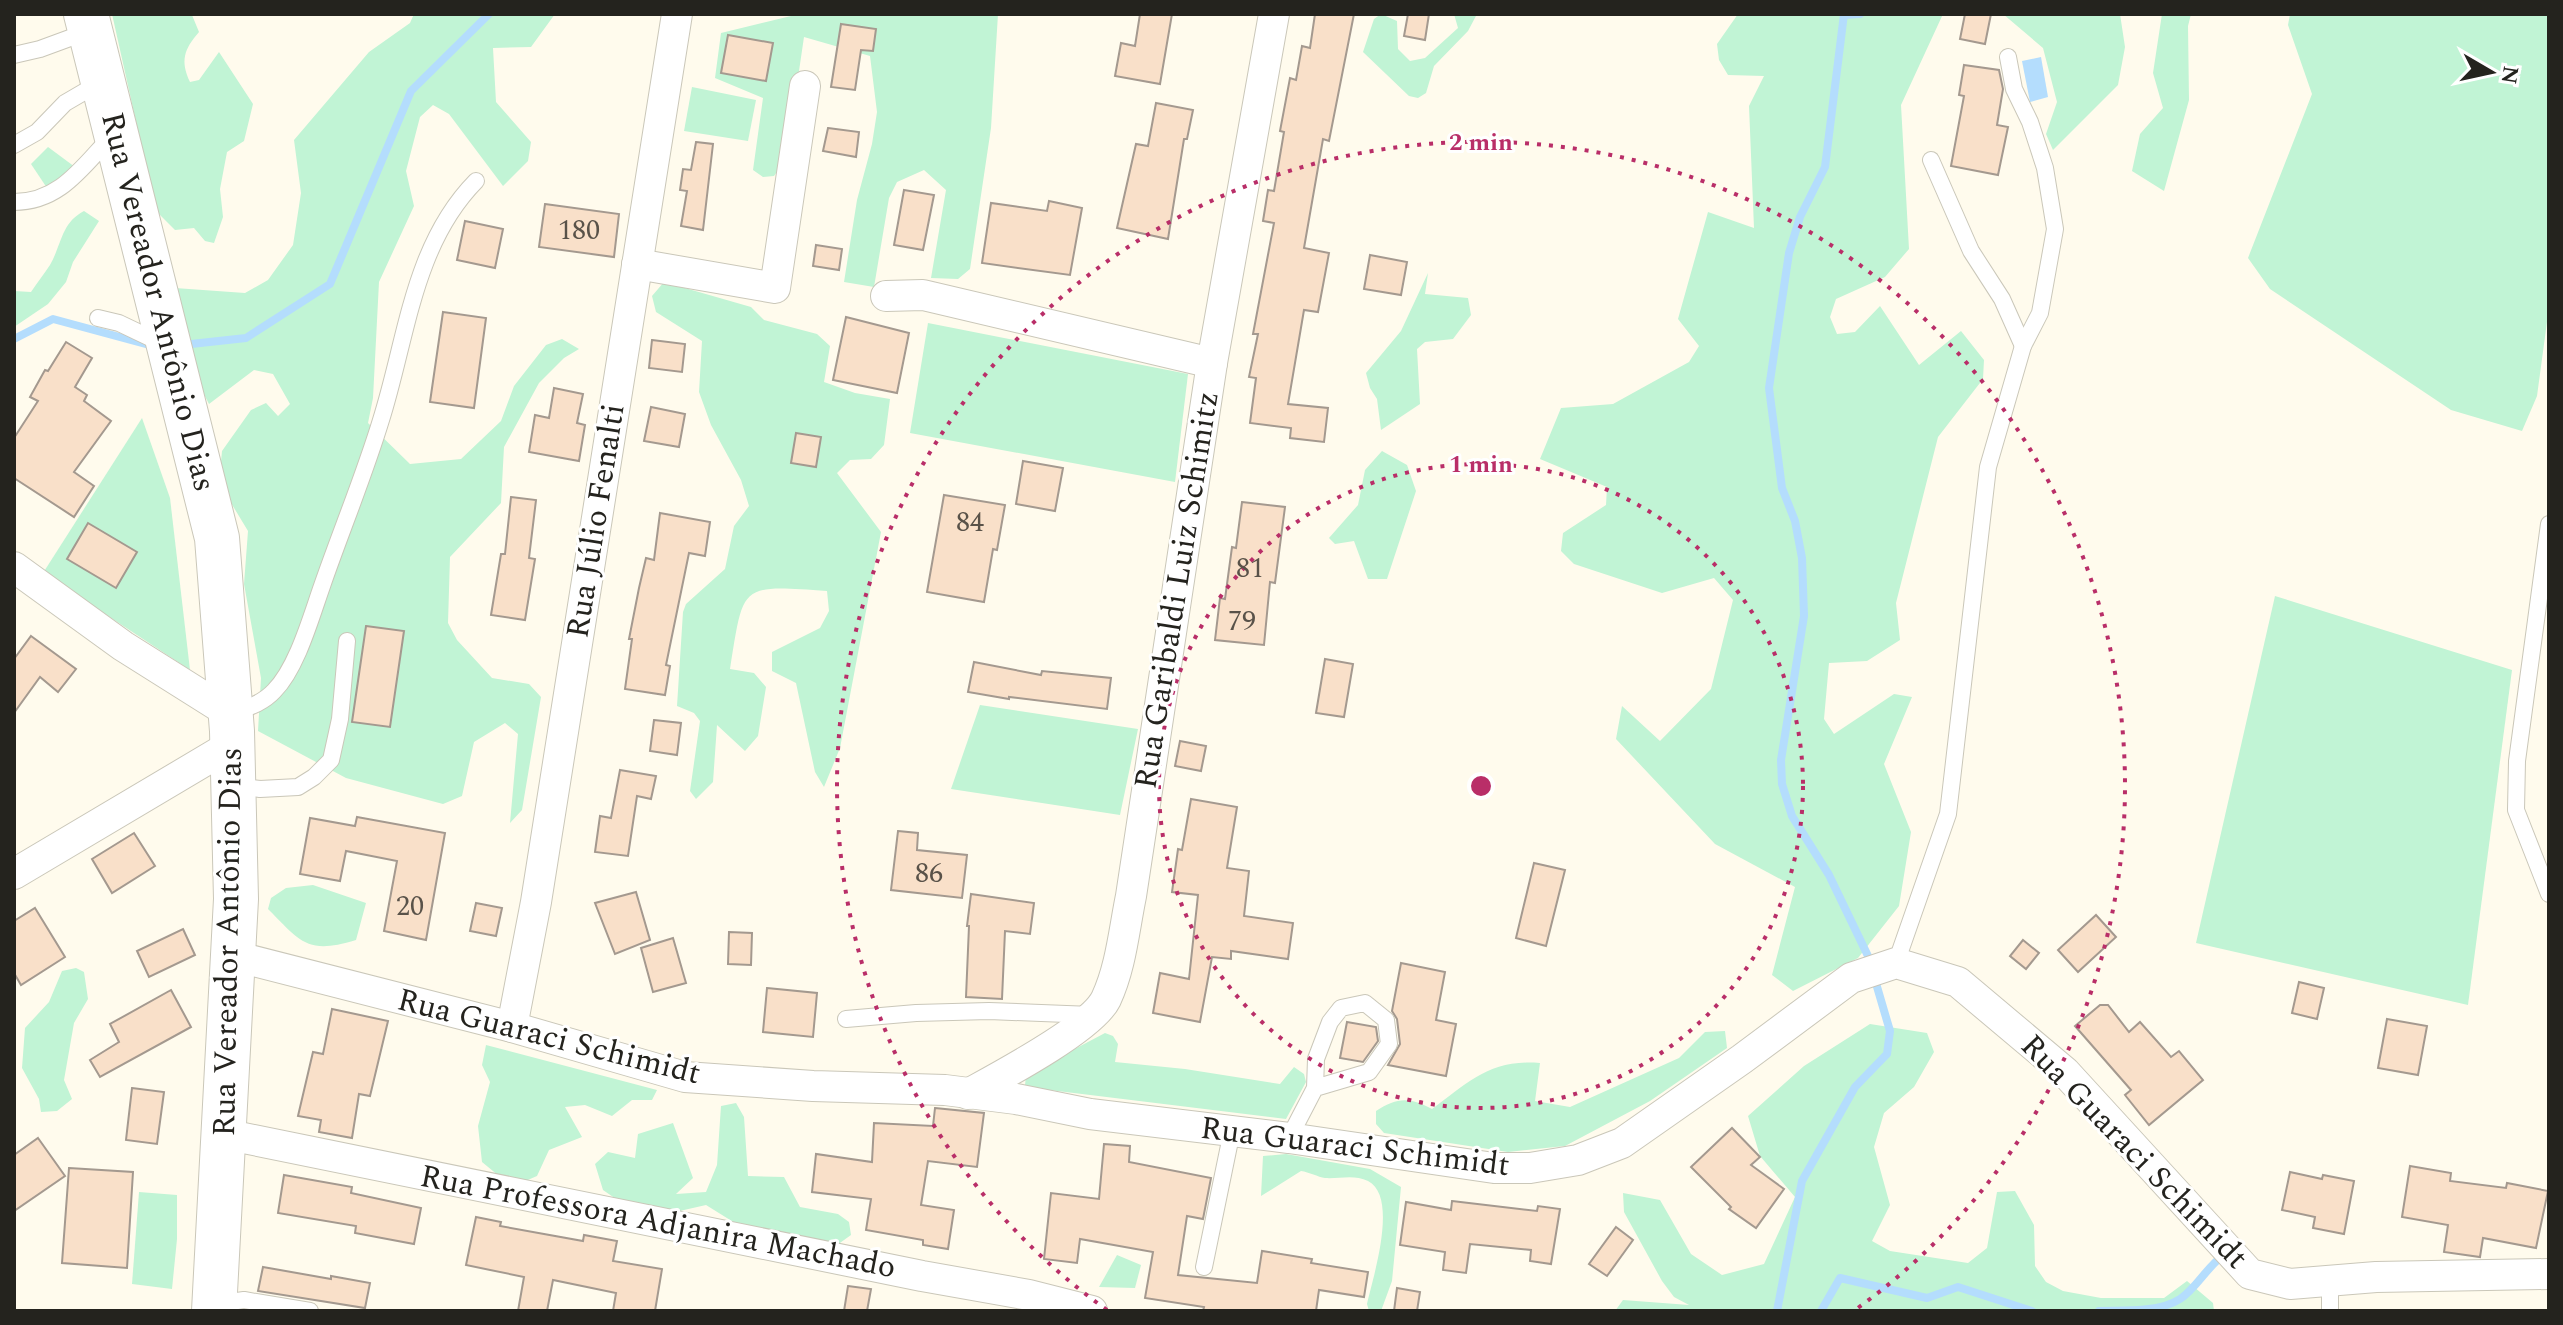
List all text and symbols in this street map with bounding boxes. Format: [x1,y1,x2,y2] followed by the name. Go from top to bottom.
[2451,32,2531,112] north arrow
[2492,63,2527,86] text: N
[87,107,229,497] street label: Rua Vereador Antônio Dias
[1449,125,1513,161] text: 2 min
[558,209,600,252] house number: 180
[1121,388,1233,792] street label: Rua Garibaldi Luiz Schimitz
[553,400,639,642] street label: Rua Júlio Fenalti
[1449,447,1513,483] text: 1 min
[956,501,984,544] house number: 84
[1236,547,1264,590] house number: 81
[1228,600,1256,643] house number: 79
[200,747,256,1137] street label: Rua Vereador Antônio Dias
[1467,772,1495,800] centre of rings
[915,852,943,895] house number: 86
[396,885,424,928] house number: 20
[392,976,706,1098] street label: Rua Guaraci Schimidt
[2008,1023,2260,1281] street label: Rua Guaraci Schimidt
[1198,1104,1512,1190] street label: Rua Guaraci Schimidt
[416,1152,900,1292] street label: Rua Professora Adjanira Machado

